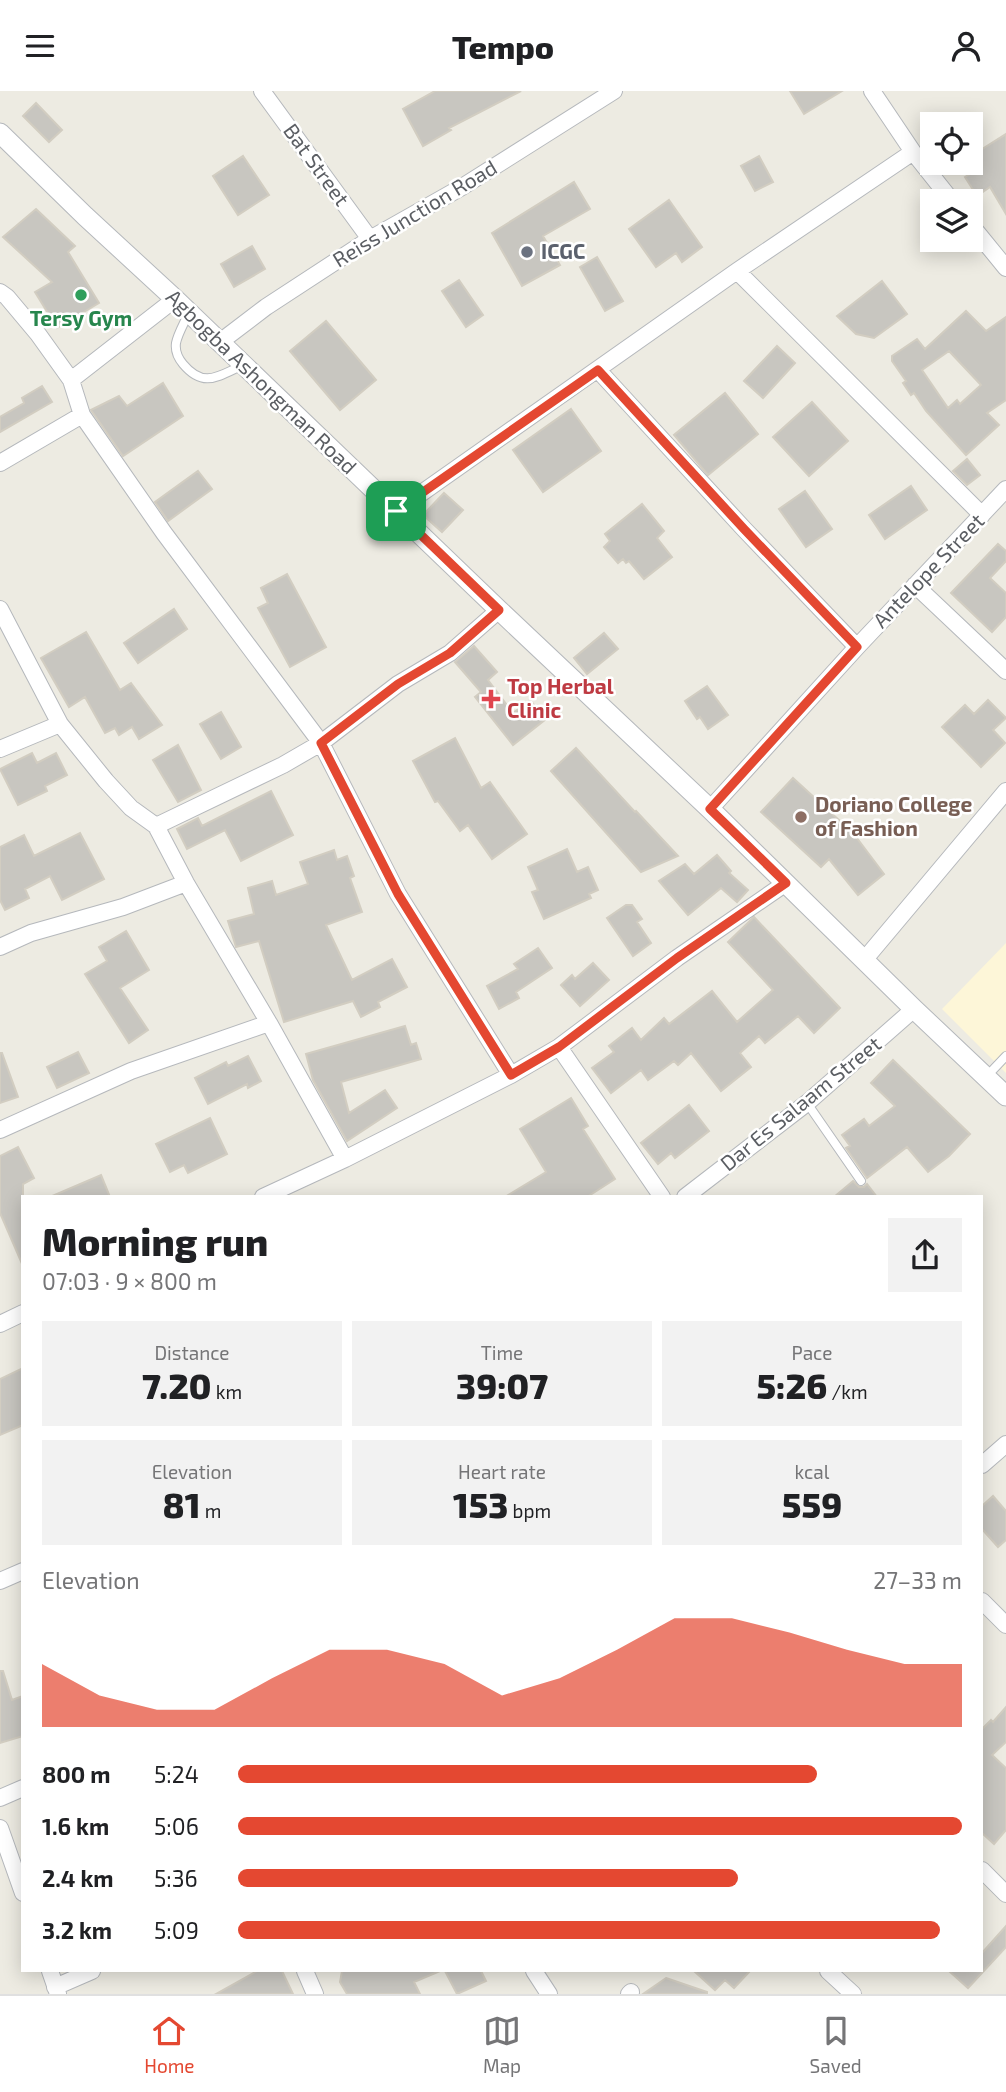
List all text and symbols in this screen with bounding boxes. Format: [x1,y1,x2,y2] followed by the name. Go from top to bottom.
[21,27,59,65] icon: menu
[452,27,554,65] text: Tempo
[947,27,985,65] icon: person
[920,112,983,252] map controls
[920,112,983,175] button: locate
[279,118,355,210] street label: Bat Street
[328,154,501,272] street label: Reiss Junction Road
[920,189,983,252] button: layers
[541,238,585,263] place label: ICGC
[519,244,535,260] marker: ICGC
[162,283,362,478] street label: Agbogba Ashongman Road
[73,287,89,303] marker: Tersy Gym
[30,305,132,331] place label: Tersy Gym
[366,481,426,541] pin
[377,492,415,530] icon: arrive
[867,508,989,632] street label: Antelope Street
[507,673,614,722] place label: Top Herbal Clinic
[481,689,501,709] marker: Top Herbal Clinic
[815,791,972,840] place label: Doriano College of Fashion
[793,809,809,825] marker: Doriano College of Fashion
[715,1030,885,1175] street label: Dar Es Salaam Street
[42,1218,268,1264] text: Morning run
[888,1218,962,1292] button: share
[42,1267,217,1295] text: 07:03 · 9 × 800 m
[154,1341,230,1364] text: Distance
[481,1341,523,1364] text: Time
[792,1341,832,1364] text: Pace
[142,1364,211,1406] text: 7.20
[456,1364,548,1406] text: 39:07
[756,1364,827,1406] text: 5:26
[211,1380,242,1403] text: km
[827,1380,868,1403] text: /km
[152,1460,232,1483] text: Elevation
[458,1460,546,1483] text: Heart rate
[795,1460,829,1483] text: kcal
[163,1483,201,1525] text: 81
[453,1483,508,1525] text: 153
[782,1483,842,1525] text: 559
[201,1499,221,1522] text: m
[508,1499,551,1522] text: bpm
[42,1566,140,1594] text: Elevation
[873,1566,962,1594] text: 27–33 m
[42,1760,111,1788] text: 800 m
[154,1760,199,1788] text: 5:24
[42,1812,109,1840] text: 1.6 km
[154,1812,199,1840] text: 5:06
[42,1864,114,1892] text: 2.4 km
[154,1864,198,1892] text: 5:36
[42,1916,112,1944] text: 3.2 km
[154,1916,199,1944] text: 5:09
[144,2012,195,2077] tab: Home
[483,2012,521,2077] tab: Map
[810,2012,862,2077] tab: Saved

